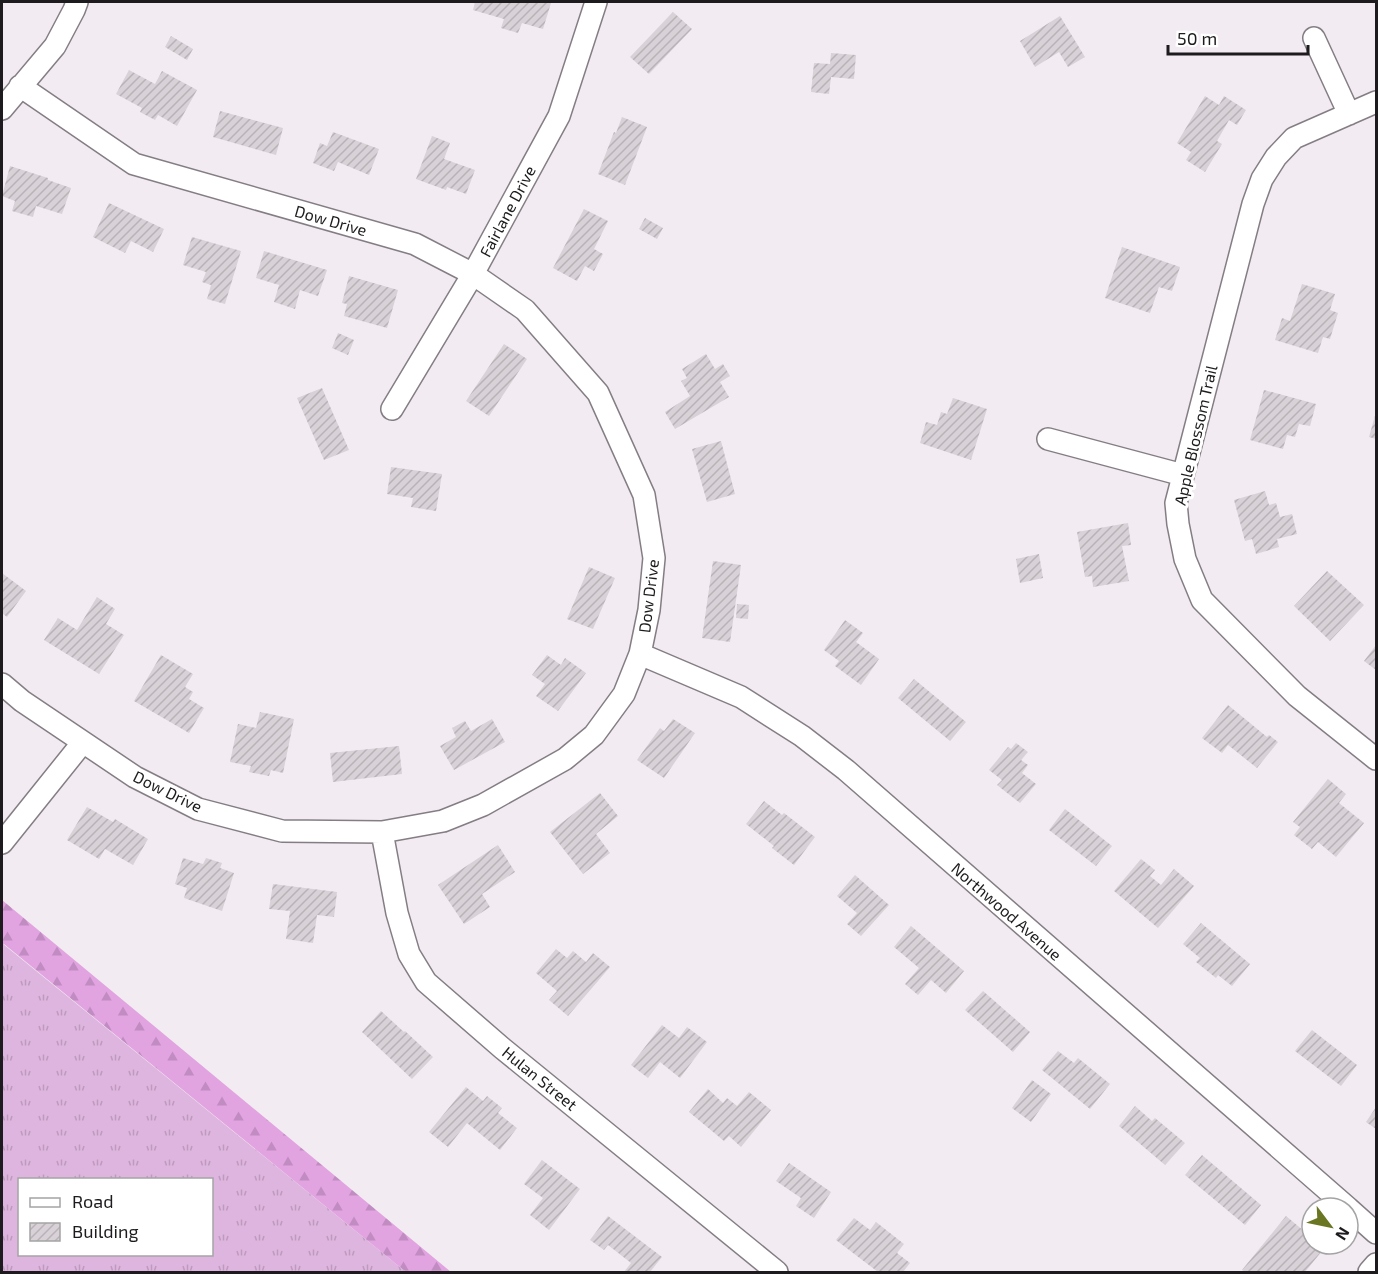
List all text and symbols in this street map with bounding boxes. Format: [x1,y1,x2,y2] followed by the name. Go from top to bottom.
[1168,18,1308,56] scale bar
[1177,27,1217,49] text: 50 m
[475,162,539,260] street label: Fairlane Drive
[293,201,369,239] street label: Dow Drive
[1170,363,1220,507] street label: Apple Blossom Trail
[634,558,662,634] street label: Dow Drive
[131,766,205,816] street label: Dow Drive
[948,858,1066,964] street label: Northwood Avenue
[499,1042,581,1114] street label: Hulan Street
[18,1178,213,1256] legend
[72,1190,113,1212] text: Road
[1300,1196,1360,1256] north arrow
[72,1220,139,1242] text: Building
[1332,1224,1354,1244] text: N

